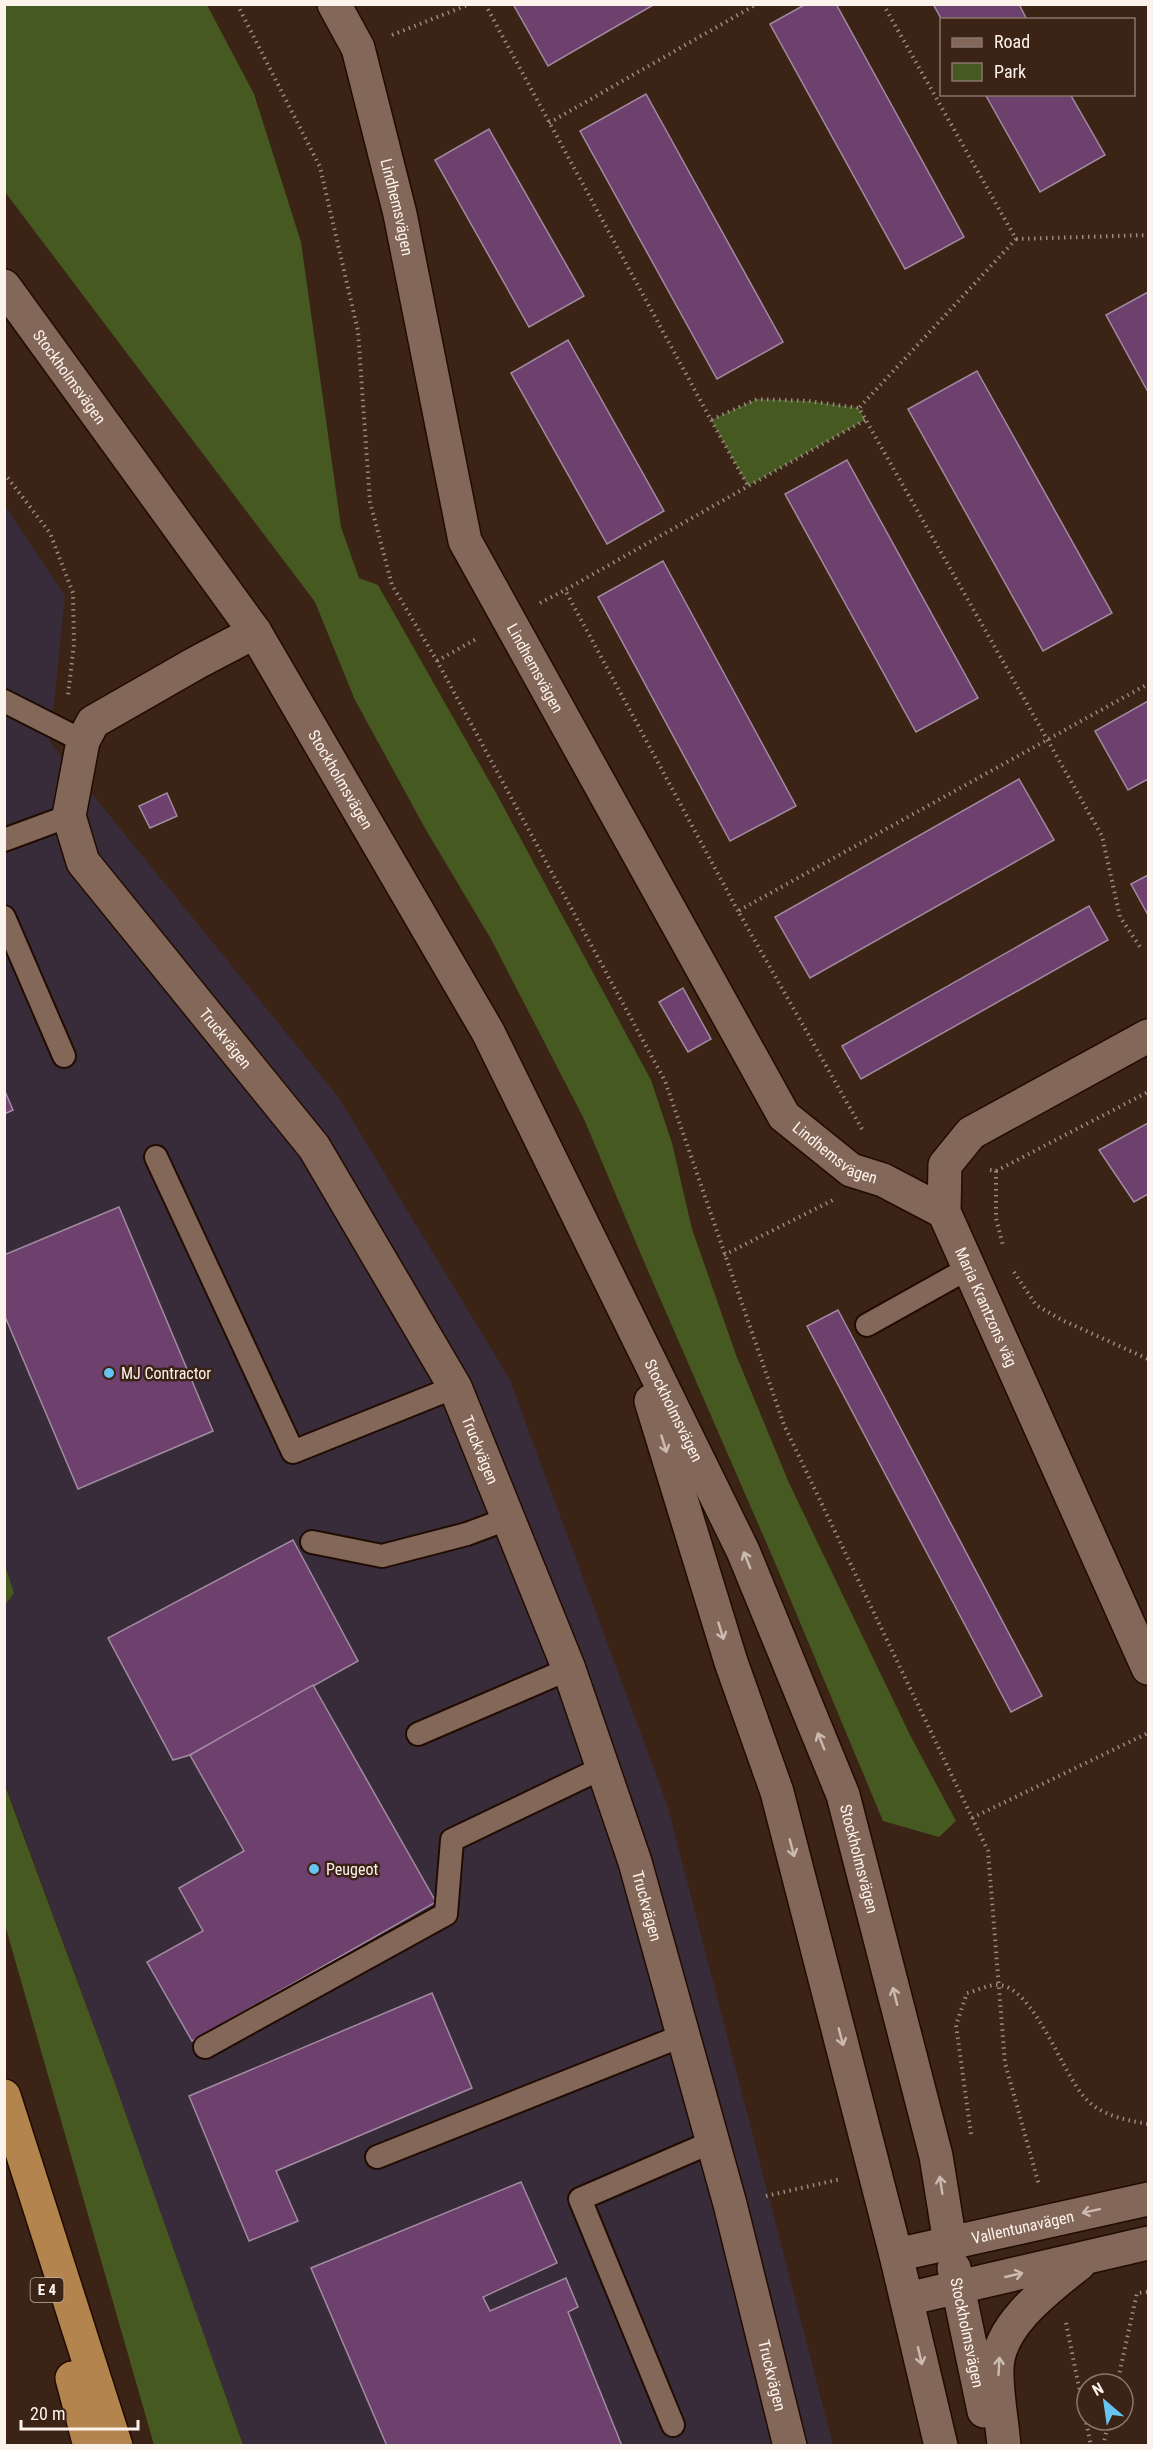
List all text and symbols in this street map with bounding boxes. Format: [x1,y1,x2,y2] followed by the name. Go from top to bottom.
[940,18,1135,96] legend
[994,31,1030,52] text: Road
[994,61,1026,82] text: Park
[376,157,417,257] street label: Lindhemsvägen
[29,326,110,428] street label: Stockholmsvägen
[503,620,567,716] street label: Lindhemsvägen
[304,727,377,833] street label: Stockholmsvägen
[195,1004,256,1073] street label: Truckvägen
[789,1118,880,1188] street label: Lindhemsvägen
[951,1244,1021,1370] street label: Maria Krantzons väg
[640,1356,707,1465] street label: Stockholmsvägen
[121,1364,211,1383] place label: MJ Contractor
[102,1366,116,1380] marker: MJ Contractor
[457,1413,502,1487] street label: Truckvägen
[659,1434,670,1453] one-way arrow
[741,1552,752,1570] one-way arrow
[717,1621,728,1640] one-way arrow
[815,1732,826,1751] one-way arrow
[836,1802,882,1915] street label: Stockholmsvägen
[787,1838,798,1857] one-way arrow
[326,1860,378,1879] place label: Peugeot
[307,1862,321,1876] marker: Peugeot
[628,1868,666,1943] street label: Truckvägen
[888,1986,900,2005] one-way arrow
[836,2027,848,2046] one-way arrow
[935,2176,946,2195] one-way arrow
[1082,2206,1101,2218] one-way arrow
[970,2207,1076,2248] street label: Vallentunavägen
[1004,2269,1023,2280] one-way arrow
[946,2276,988,2389] street label: Stockholmsvägen
[30,2278,63,2302] road number: E 4
[754,2338,790,2413] street label: Truckvägen
[915,2347,927,2366] one-way arrow
[993,2357,1004,2377] one-way arrow
[1075,2372,1135,2432] north arrow
[1089,2379,1107,2400] text: N
[21,2393,138,2431] scale bar
[30,2403,65,2424] text: 20 m

